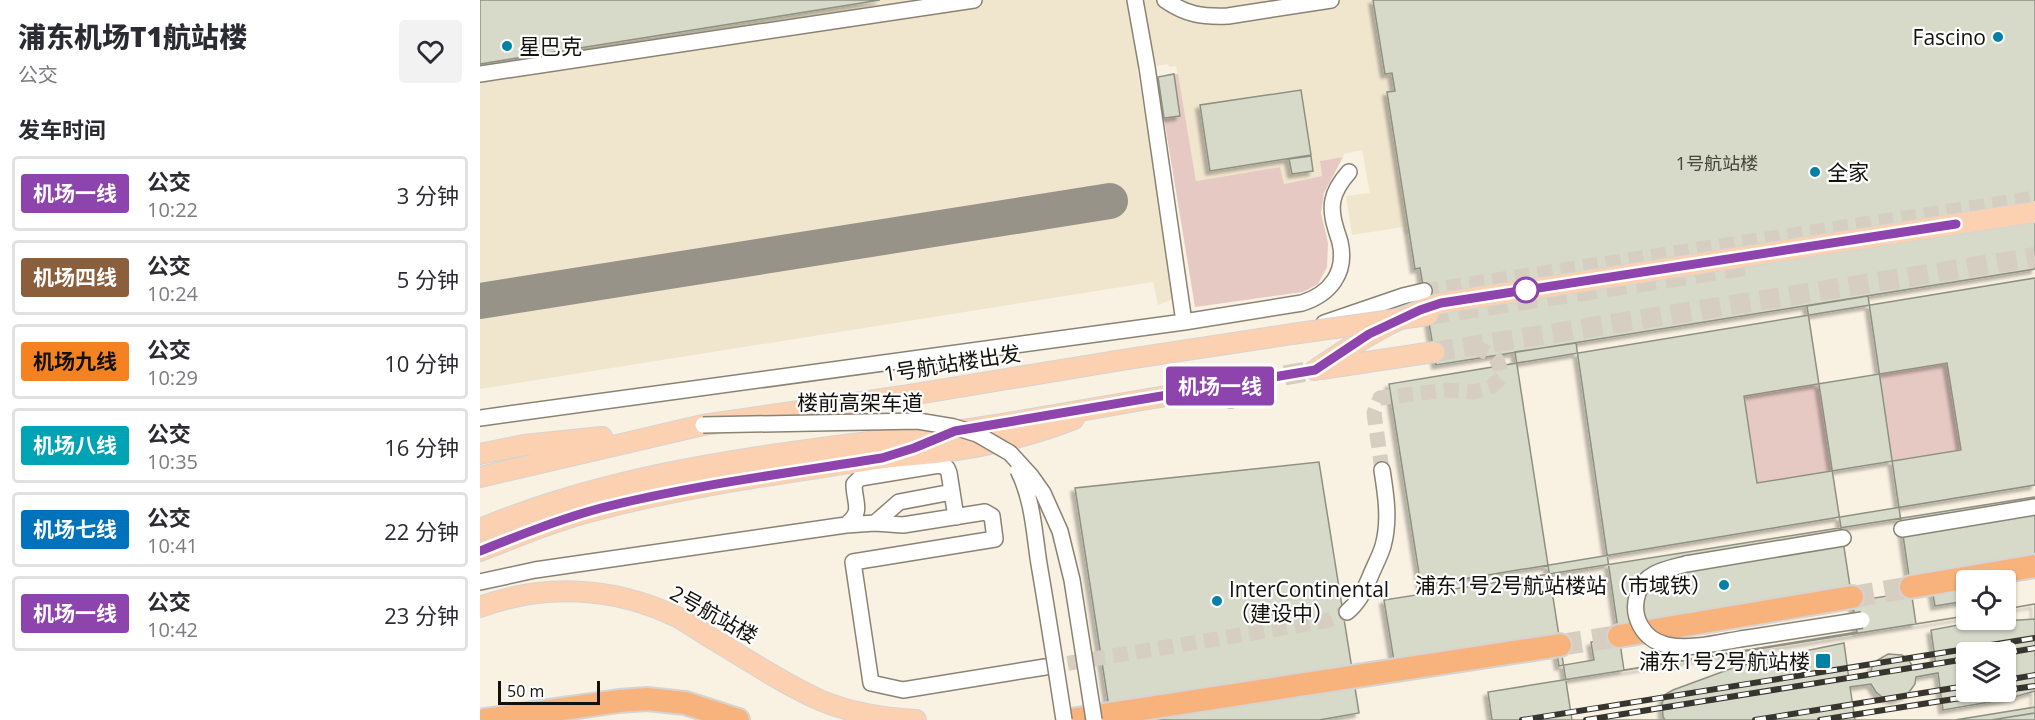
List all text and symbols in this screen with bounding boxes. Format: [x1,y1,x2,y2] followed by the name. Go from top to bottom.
[18,17,247,55] text: 浦东机场T1航站楼
[399,20,462,83] button: heart
[1913,23,1986,51] place label: Fascino
[1991,30,2005,44] marker: Fascino
[519,32,582,60] place label: 星巴克
[500,39,514,53] marker: 星巴克
[18,61,58,88] text: 公交
[18,114,106,144] text: 发车时间
[1676,151,1758,175] house number: 1号航站楼
[1827,158,1869,186] place label: 全家
[1808,165,1822,179] marker: 全家
[147,166,191,196] text: 公交
[33,179,117,207] text: 机场一线
[397,180,459,210] text: 3 分钟
[147,196,198,223] text: 10:22
[147,250,191,280] text: 公交
[33,263,117,291] text: 机场四线
[397,264,459,294] text: 5 分钟
[1513,277,1539,303] unlabelled marker
[147,280,198,307] text: 10:24
[147,334,191,364] text: 公交
[882,338,1022,388] street label: 1号航站楼出发
[33,347,117,375] text: 机场九线
[384,348,459,378] text: 10 分钟
[147,364,198,391] text: 10:29
[1178,366,1262,406] line badge: 机场一线
[1178,372,1262,400] text: 机场一线
[797,388,923,416] street label: 楼前高架车道
[147,418,191,448] text: 公交
[33,431,117,459] text: 机场八线
[384,432,459,462] text: 16 分钟
[147,448,198,475] text: 10:35
[147,502,191,532] text: 公交
[33,515,117,543] text: 机场七线
[384,516,459,546] text: 22 分钟
[147,532,198,559] text: 10:41
[1956,570,2016,702] map controls
[1956,570,2016,630] button: locate
[1415,571,1712,599] place label: 浦东1号2号航站楼站（市域铁）
[1229,575,1389,627] place label: InterContinental （建设中）
[665,578,763,650] street label: 2号航站楼
[1717,578,1731,592] marker: 浦东1号2号航站楼站（市域铁）
[147,586,191,616] text: 公交
[1210,594,1224,608] marker: InterContinental （建设中）
[33,599,117,627] text: 机场一线
[384,600,459,630] text: 23 分钟
[147,616,198,643] text: 10:42
[1956,642,2016,702] button: layers
[1639,647,1810,675] place label: 浦东1号2号航站楼
[1814,652,1832,670] marker: 浦东1号2号航站楼
[498,678,600,706] scale bar
[507,680,544,702] text: 50 m

